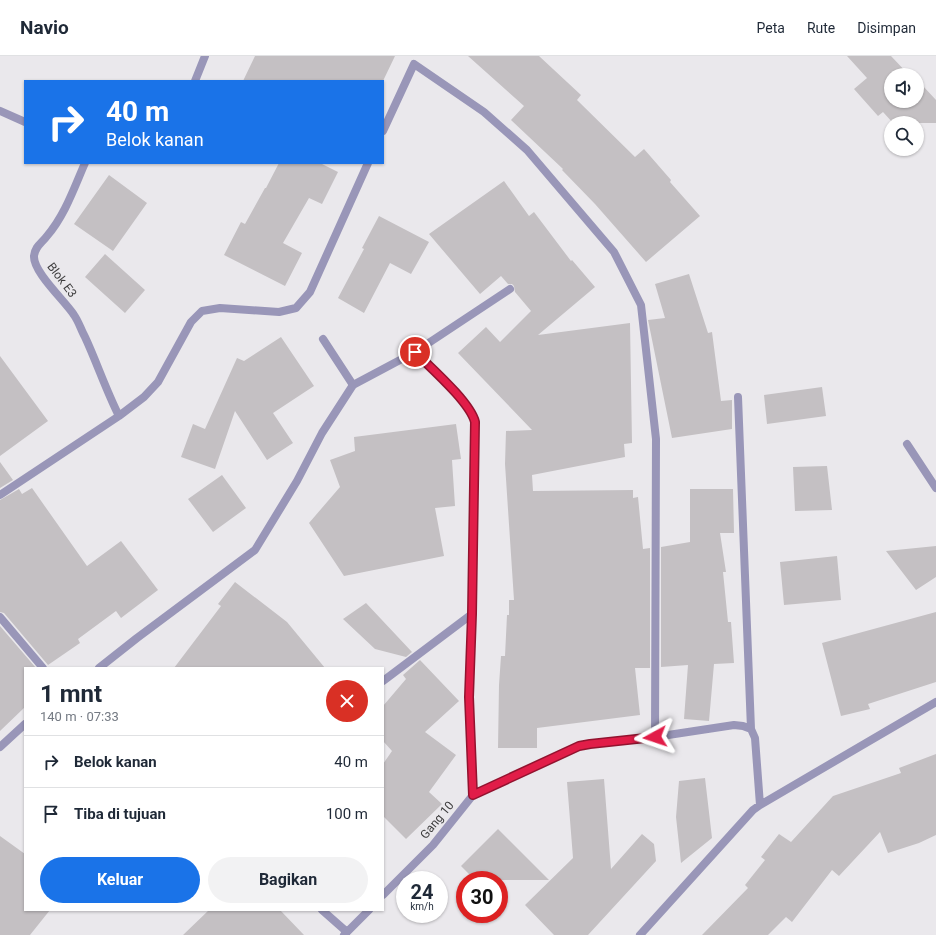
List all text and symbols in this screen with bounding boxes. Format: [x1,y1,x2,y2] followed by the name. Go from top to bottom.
[20,16,69,39] text: Navio
[757,20,785,36] text: Peta
[807,20,835,36] text: Rute
[857,20,916,36] text: Disimpan
[884,68,924,156] map controls
[884,68,924,108] button: sound
[106,95,169,128] text: 40 m
[40,96,92,148] icon: right
[884,116,924,156] button: search
[106,129,204,150] text: Belok kanan
[44,260,80,300] street label: Blok E3
[398,335,432,369] pin
[404,341,426,363] icon: arrive
[40,680,102,708] text: 1 mnt
[326,680,368,722] button: close
[40,709,119,724] text: 140 m · 07:33
[634,716,676,758] position arrow
[40,751,62,773] icon: right
[74,753,157,771] text: Belok kanan
[334,753,368,771] text: 40 m
[417,798,457,842] street label: Gang 10
[40,803,62,825] icon: arrive
[74,805,166,823] text: Tiba di tujuan
[326,805,368,823] text: 100 m
[40,857,200,903] button: Keluar
[208,857,368,903] button: Bagikan
[456,871,508,923] speed limit sign: 30
[411,880,433,904] text: 24
[410,901,434,912] text: km/h

